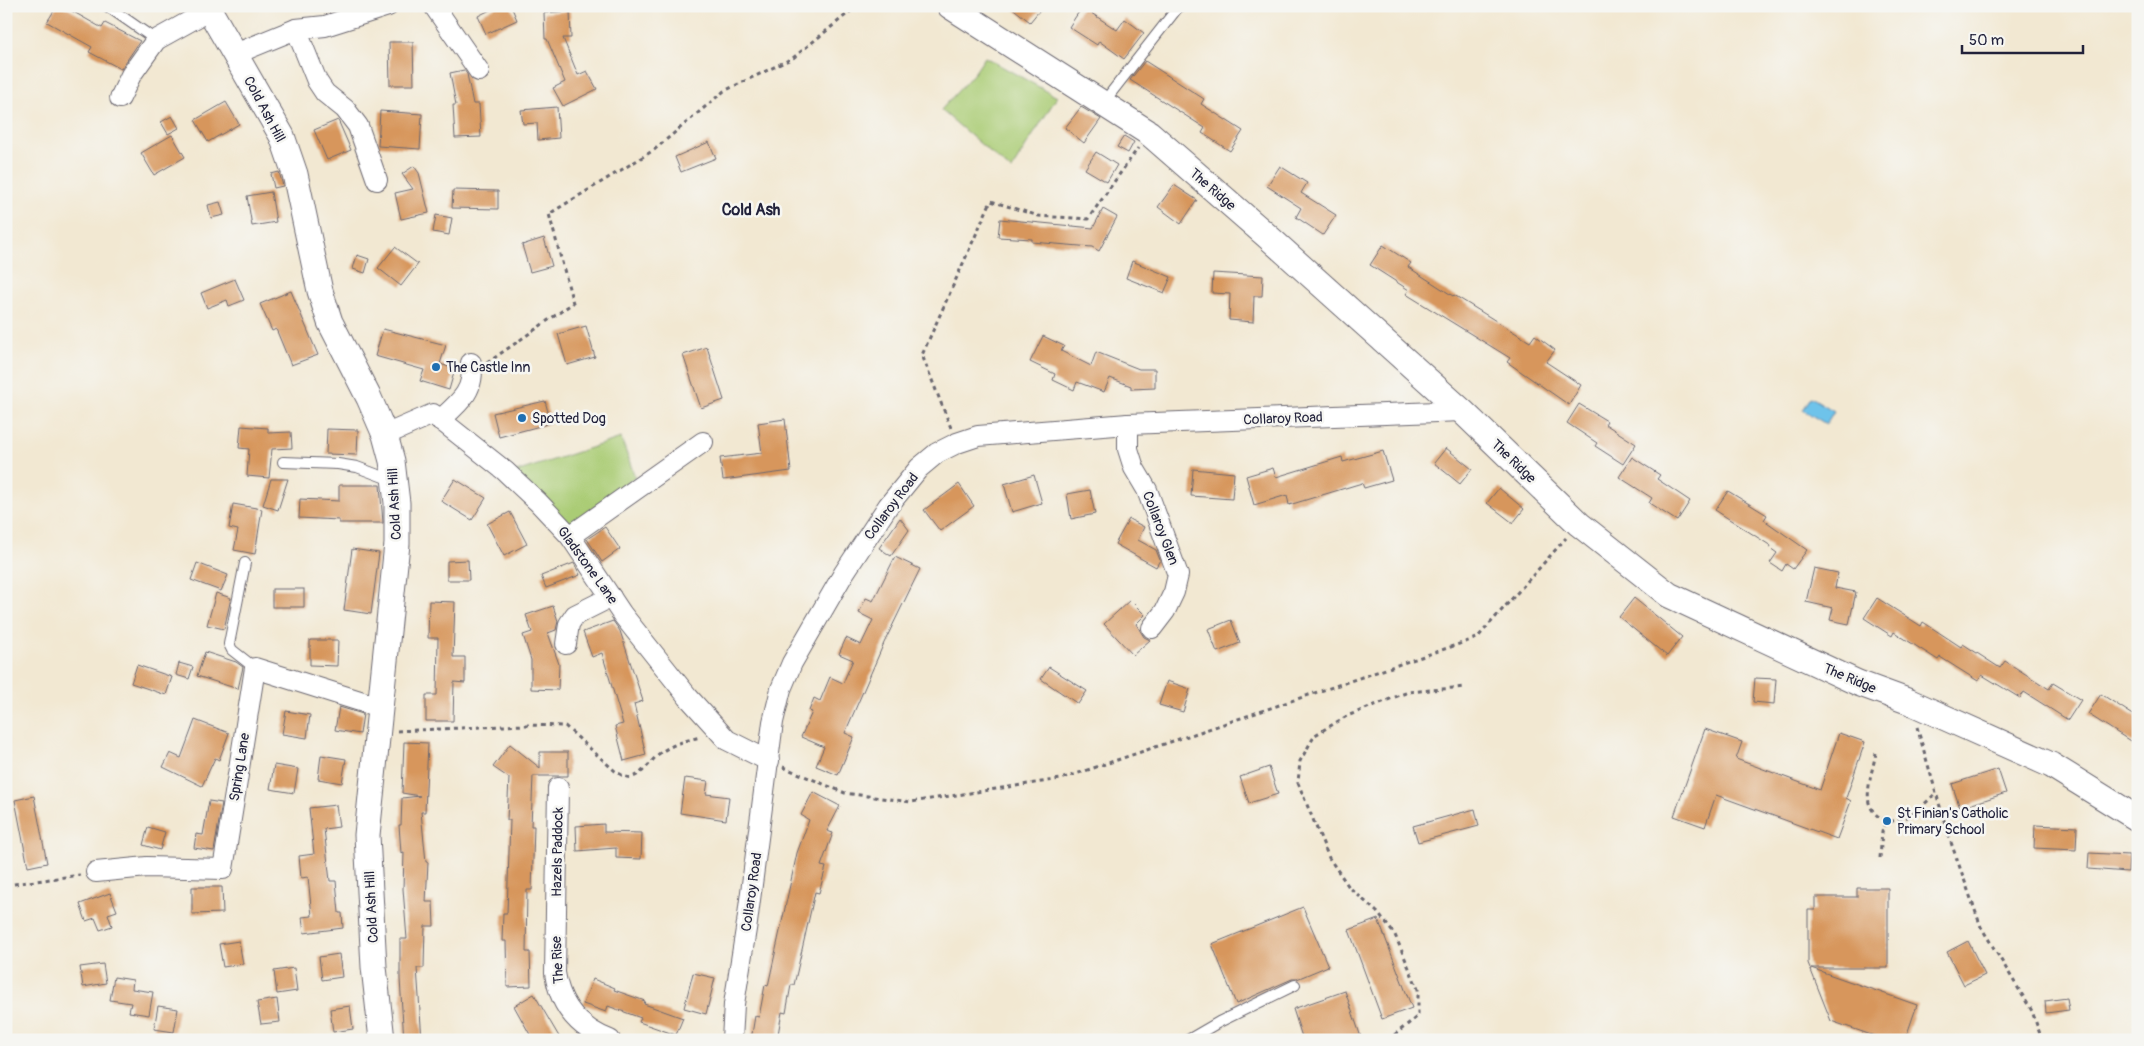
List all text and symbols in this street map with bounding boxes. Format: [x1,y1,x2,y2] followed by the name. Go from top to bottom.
[1962,22,2083,54] scale bar
[1969,31,2004,50] text: 50 m
[240,73,289,145] street label: Cold Ash Hill
[1186,165,1239,214] street label: The Ridge
[722,200,781,220] district label: Cold Ash
[446,359,530,376] place label: The Castle Inn
[430,361,442,373] marker: The Castle Inn
[1243,409,1323,428] street label: Collaroy Road
[532,410,606,427] place label: Spotted Dog
[516,412,528,424] marker: Spotted Dog
[1488,436,1540,487] street label: The Ridge
[384,467,405,541] street label: Cold Ash Hill
[861,469,922,543] street label: Collaroy Road
[1139,489,1182,568] street label: Collaroy Glen
[554,523,622,607] street label: Gladstone Lane
[1821,660,1879,697] street label: The Ridge
[226,732,253,802] street label: Spring Lane
[1897,805,2009,838] place label: St Finian's Catholic Primary School
[548,807,567,897] street label: Hazels Paddock
[1881,815,1893,827] marker: St Finian's Catholic Primary School
[738,851,765,933] street label: Collaroy Road
[361,870,382,944] street label: Cold Ash Hill
[548,935,567,984] street label: The Rise

